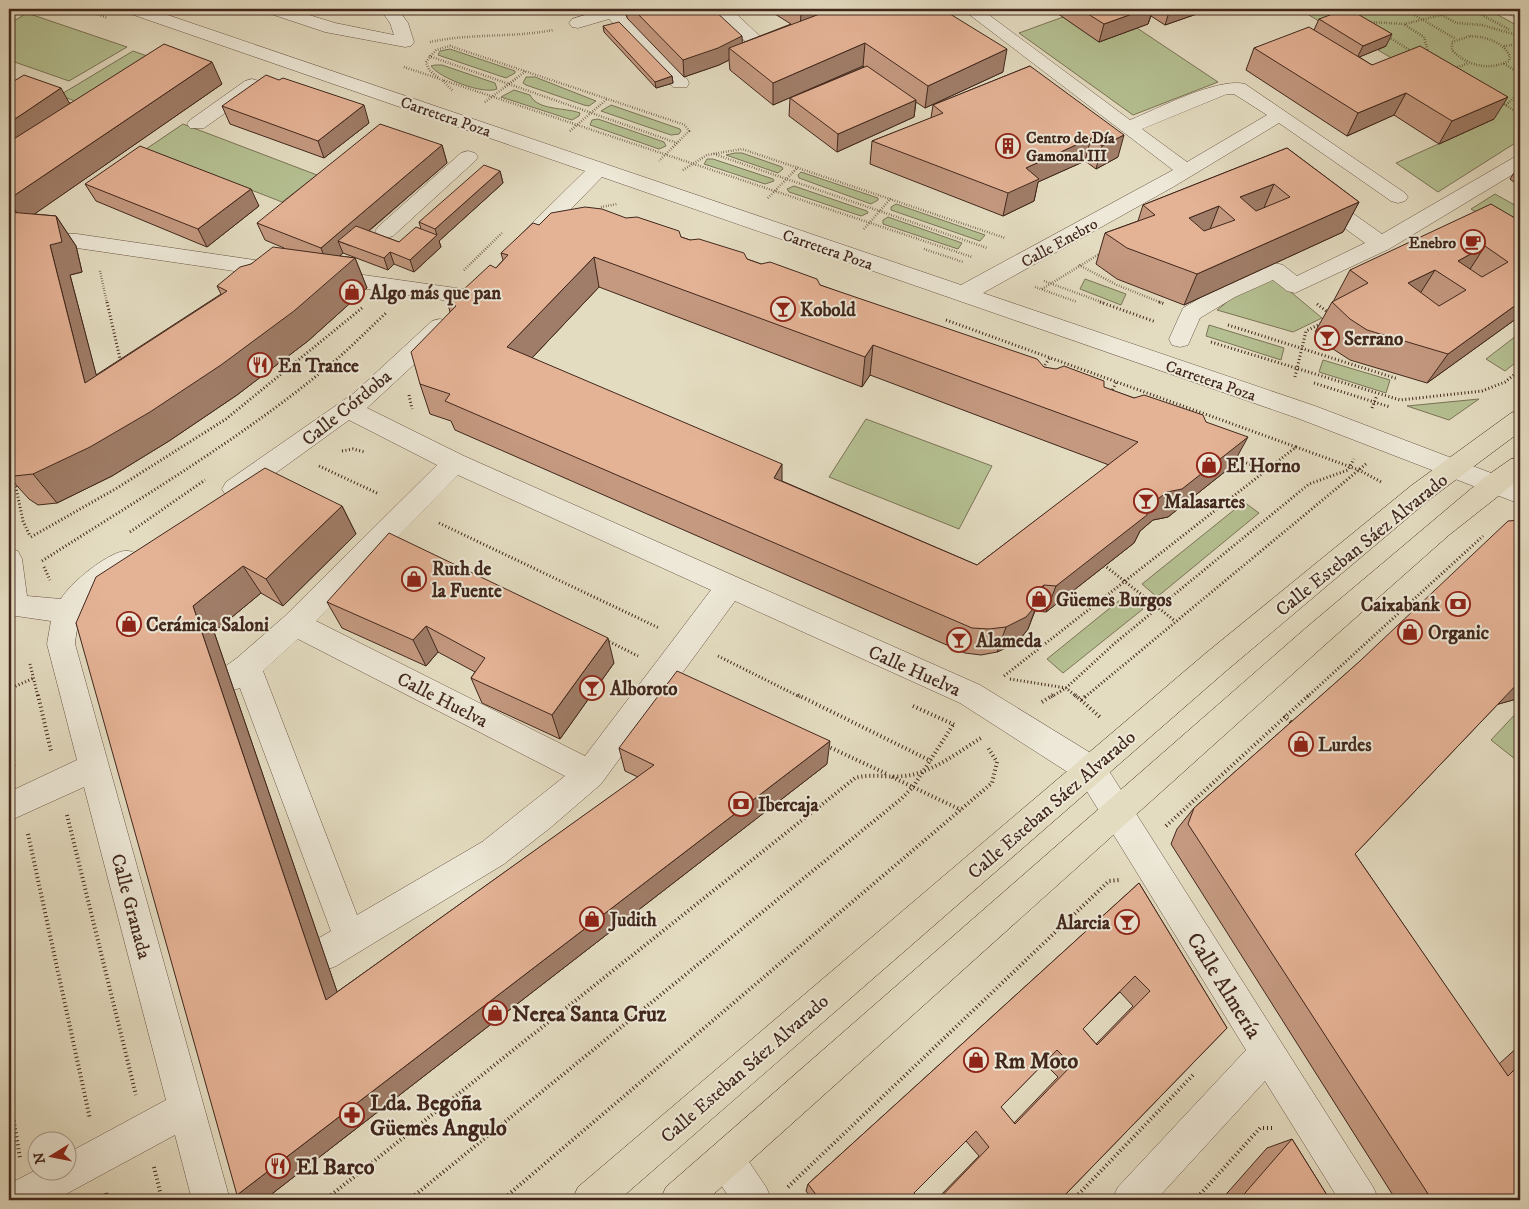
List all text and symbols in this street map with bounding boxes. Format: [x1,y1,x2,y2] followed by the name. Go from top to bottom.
[398,92,494,142] street label: Carretera Poza
[1026,128,1116,166] place label: Centro de Día Gamonal III
[995,133,1021,159] building icon: Centro de Día Gamonal III
[1018,214,1101,272] street label: Calle Enebro
[780,225,876,275] street label: Carretera Poza
[1460,229,1486,255] cafe icon: Enebro
[1409,233,1456,253] place label: Enebro
[339,279,365,305] shop icon: Algo más que pan
[369,282,502,306] place label: Algo más que pan
[770,296,796,322] bar icon: Kobold
[800,299,856,322] place label: Kobold
[1314,325,1340,351] bar icon: Serrano
[1344,328,1403,351] place label: Serrano
[247,352,273,378] restaurant icon: En Trance
[278,355,359,378] place label: En Trance
[1163,356,1259,406] street label: Carretera Poza
[298,365,396,451] street label: Calle Córdoba
[1196,452,1222,478] shop icon: El Horno
[1226,455,1300,478] place label: El Horno
[1271,469,1453,622] street label: Calle Esteban Sáez Alvarado
[1133,488,1159,514] bar icon: Malasartes
[1164,491,1246,514] place label: Malasartes
[431,558,502,603] place label: Ruth de la Fuente
[401,566,427,592] shop icon: Ruth de la Fuente
[1026,586,1052,612] shop icon: Güemes Burgos
[1056,589,1173,612] place label: Güemes Burgos
[1445,591,1471,617] bank icon: Caixabank
[1361,594,1441,617] place label: Caixabank
[116,611,142,637] shop icon: Cerámica Saloni
[146,614,269,637] place label: Cerámica Saloni
[1397,619,1423,645] shop icon: Organic
[1428,622,1489,645] place label: Organic
[946,627,972,653] bar icon: Alameda
[975,630,1042,653] place label: Alameda
[865,641,964,702] street label: Calle Huelva
[393,668,492,733] street label: Calle Huelva
[579,675,605,701] bar icon: Alboroto
[609,678,678,701] place label: Alboroto
[963,726,1141,884] street label: Calle Esteban Sáez Alvarado
[1288,731,1314,757] shop icon: Lurdes
[1318,734,1372,757] place label: Lurdes
[728,791,754,817] bank icon: Ibercaja
[758,794,819,818] place label: Ibercaja
[105,851,156,962] street label: Calle Granada
[579,906,605,932] shop icon: Judith
[608,909,658,932] place label: Judith
[1114,909,1140,935] bar icon: Alarcia
[1055,912,1111,935] place label: Alarcia
[1180,928,1267,1045] street label: Calle Almería
[656,990,834,1148] street label: Calle Esteban Sáez Alvarado
[482,1000,508,1026] shop icon: Nerea Santa Cruz
[512,1001,667,1028] place label: Nerea Santa Cruz
[963,1047,989,1073] shop icon: Rm Moto
[994,1048,1078,1075] place label: Rm Moto
[370,1090,507,1142] place label: Lda. Begoña Güemes Angulo
[339,1102,365,1128] pharmacy icon: Lda. Begoña Güemes Angulo
[28,1132,78,1182] north arrow
[30,1150,50,1165] text: N
[265,1153,291,1179] restaurant icon: El Barco
[296,1154,375,1181] place label: El Barco

